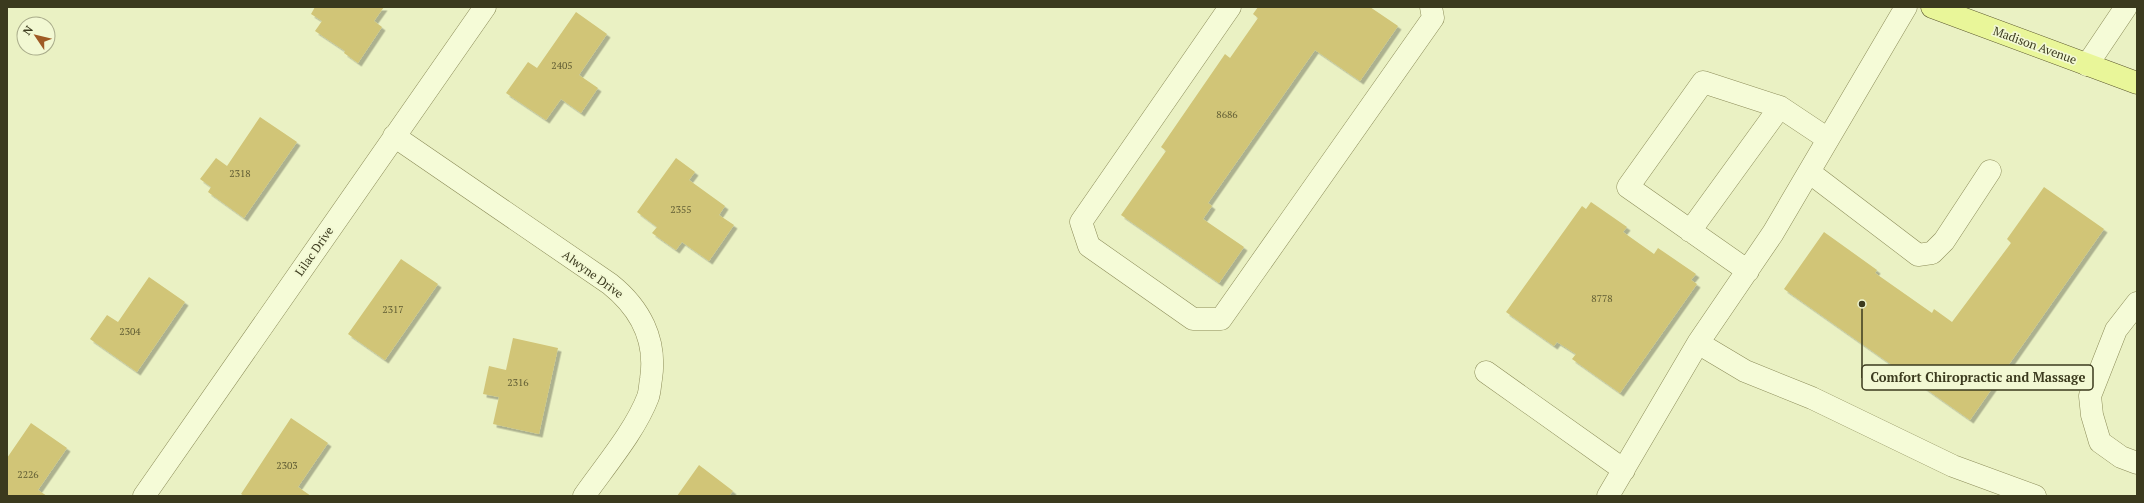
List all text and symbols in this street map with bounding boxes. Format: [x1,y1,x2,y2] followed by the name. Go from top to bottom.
[16,16,56,56] north arrow
[20,22,36,38] text: N
[1991,23,2079,67] street label: Madison Avenue
[551,59,573,72] house number: 2405
[1216,108,1238,121] house number: 8686
[229,167,251,180] house number: 2318
[670,203,692,216] house number: 2355
[292,223,336,279] street label: Lilac Drive
[560,247,626,301] street label: Alwyne Drive
[1591,292,1613,305] house number: 8778
[382,303,404,316] house number: 2317
[119,325,141,338] house number: 2304
[1862,365,2093,390] callout: Comfort Chiropractic and Massage
[1871,368,2085,386] text: Comfort Chiropractic and Massage
[507,376,529,389] house number: 2316
[276,459,298,472] house number: 2303
[17,468,39,481] house number: 2226

